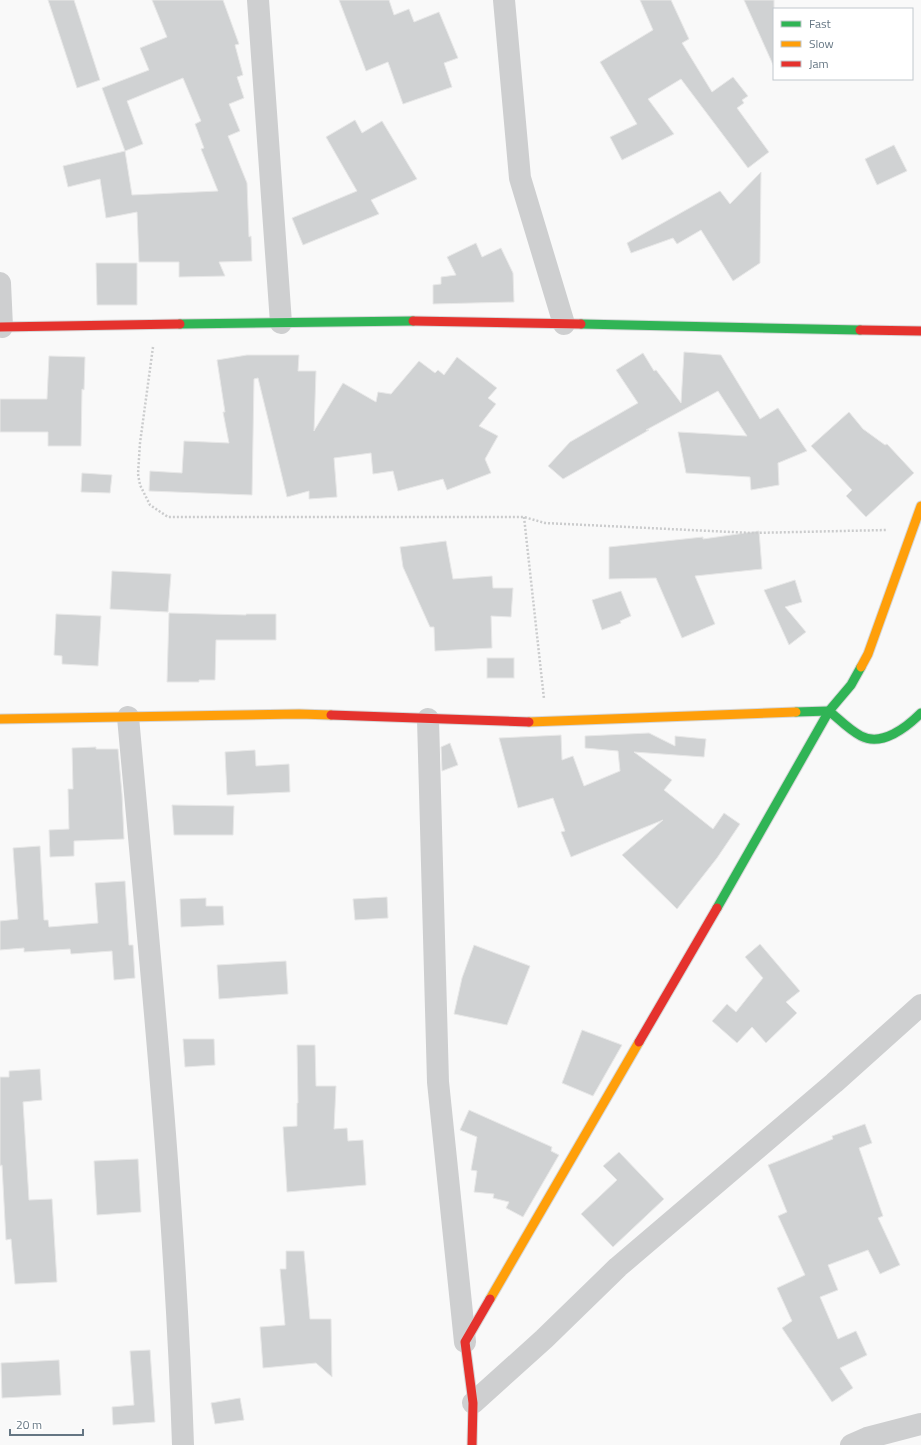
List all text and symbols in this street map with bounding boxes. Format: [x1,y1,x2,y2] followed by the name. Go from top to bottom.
[773,8,913,80] legend
[809,14,832,33] text: Fast
[809,34,834,53] text: Slow
[809,54,829,73] text: Jam
[10,1411,83,1437] scale bar
[16,1415,42,1434] text: 20 m

